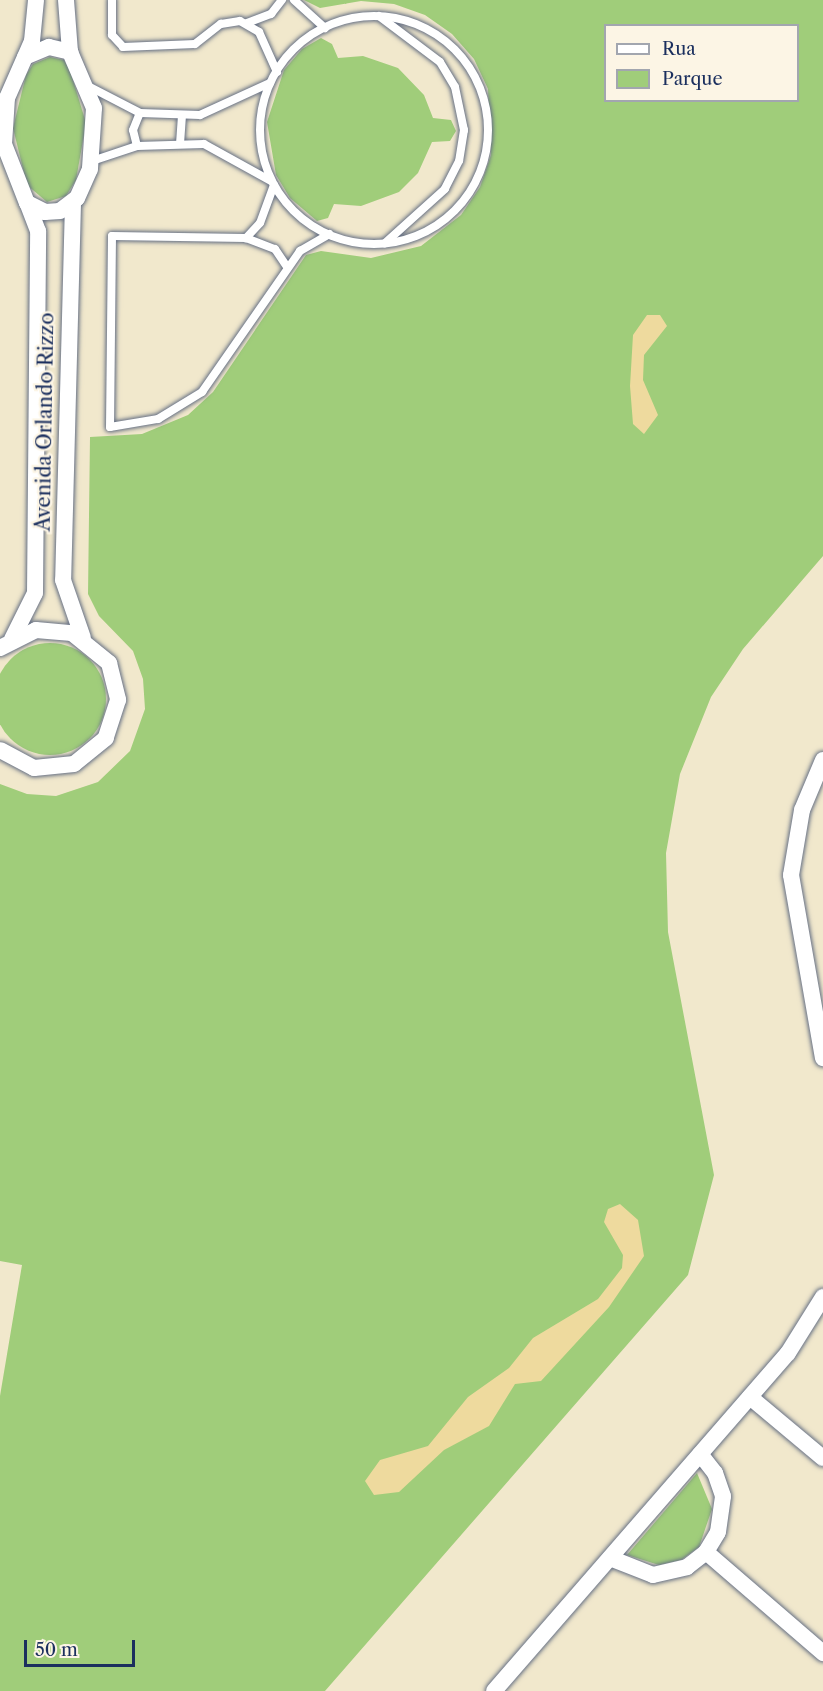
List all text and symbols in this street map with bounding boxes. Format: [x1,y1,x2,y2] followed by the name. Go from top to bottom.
[604,24,799,102] legend
[662,38,696,60] text: Rua
[662,68,723,90] text: Parque
[31,312,59,532] street label: Avenida Orlando Rizzo
[27,1628,138,1666] scale bar
[35,1639,78,1661] text: 50 m

